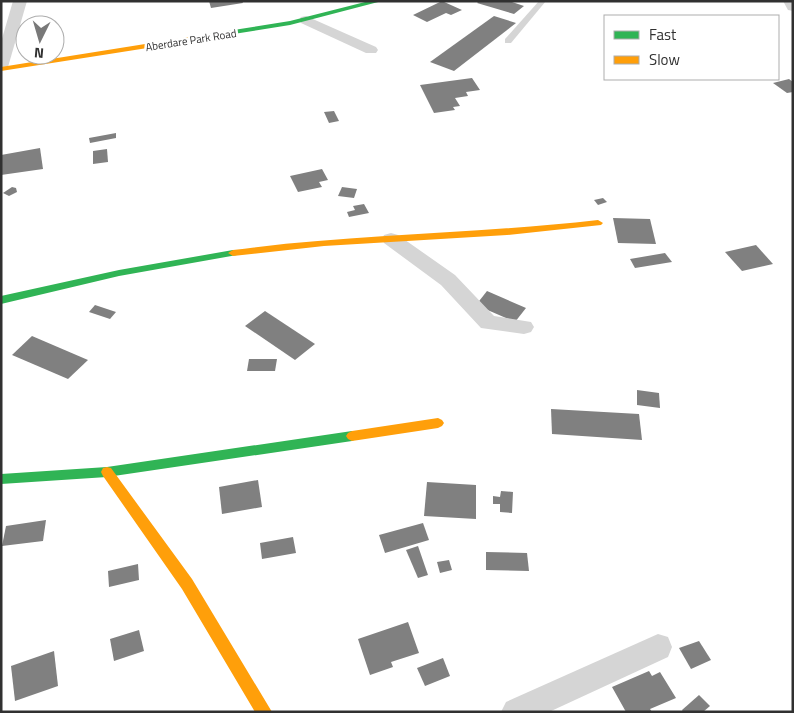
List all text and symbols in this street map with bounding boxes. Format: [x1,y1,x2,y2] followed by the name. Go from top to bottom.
[15,15,65,65] north arrow
[604,15,779,80] legend
[649,23,677,46] text: Fast
[144,25,238,55] street label: Aberdare Park Road
[33,43,45,64] text: N
[649,48,680,71] text: Slow

